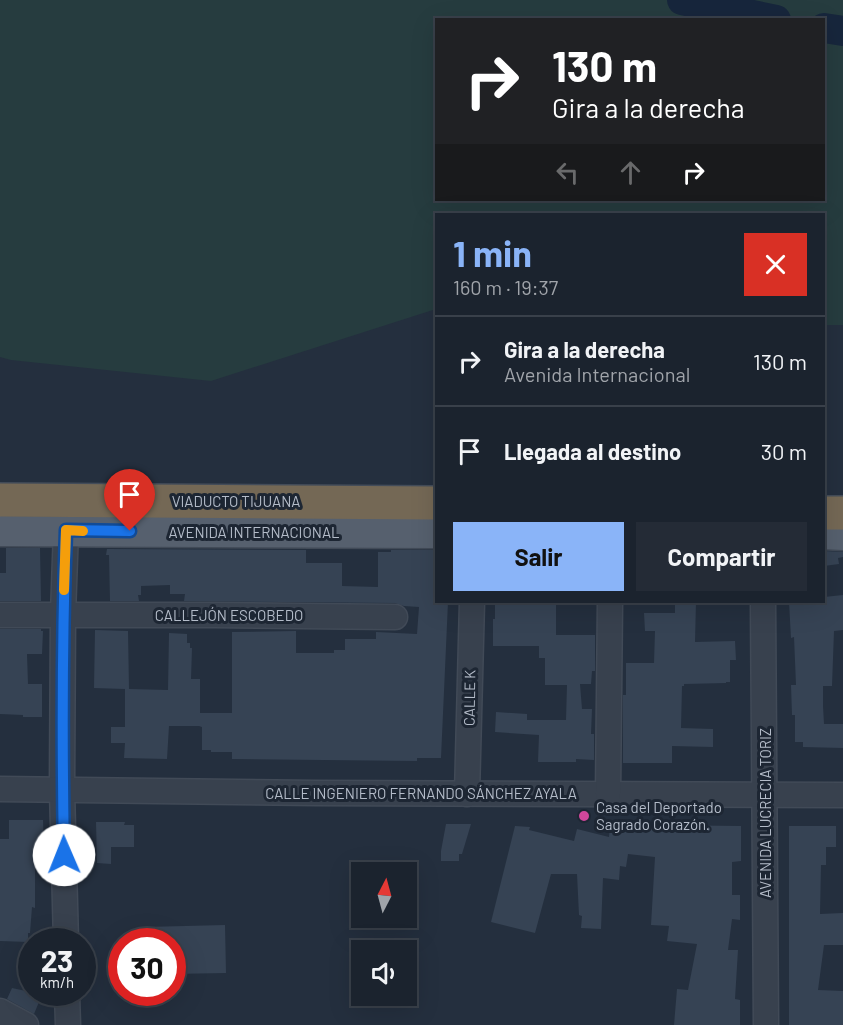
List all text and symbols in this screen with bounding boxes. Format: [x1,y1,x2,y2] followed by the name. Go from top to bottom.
[552,40,657,90] text: 130 m
[453,42,531,120] icon: right
[552,91,745,123] text: Gira a la derecha
[551,156,584,189] icon: left
[614,156,647,189] icon: ahead
[677,156,710,189] icon: right
[453,231,532,274] text: 1 min
[744,233,807,296] button: close
[453,275,558,299] text: 160 m · 19:37
[504,336,665,362] text: Gira a la derecha
[453,345,486,378] icon: right
[753,348,807,374] text: 130 m
[504,362,690,386] text: Avenida Internacional
[453,435,486,468] icon: arrive
[504,438,681,464] text: Llegada al destino
[761,438,807,464] text: 30 m
[104,469,155,531] pin
[113,478,146,511] icon: arrive
[172,492,300,510] street label: VIADUCTO TIJUANA
[453,522,624,591] button: Salir
[636,522,807,591] button: Compartir
[168,523,340,541] street label: AVENIDA INTERNACIONAL
[155,606,303,624] street label: CALLEJÓN ESCOBEDO
[460,670,478,726] street label: CALLE K
[756,728,774,898] street label: AVENIDA LUCRECIA TORIZ
[265,784,577,802] street label: CALLE INGENIERO FERNANDO SÁNCHEZ AYALA
[596,798,722,833] place label: Casa del Deportado Sagrado Corazón.
[577,809,591,823] marker: Casa del Deportado Sagrado Corazón.
[32,823,96,887] position arrow
[351,862,417,928] north arrow
[351,862,417,1006] map controls
[108,928,186,1006] speed limit sign: 30
[351,940,417,1006] button: sound
[41,942,73,978] text: 23
[40,973,74,991] text: km/h

